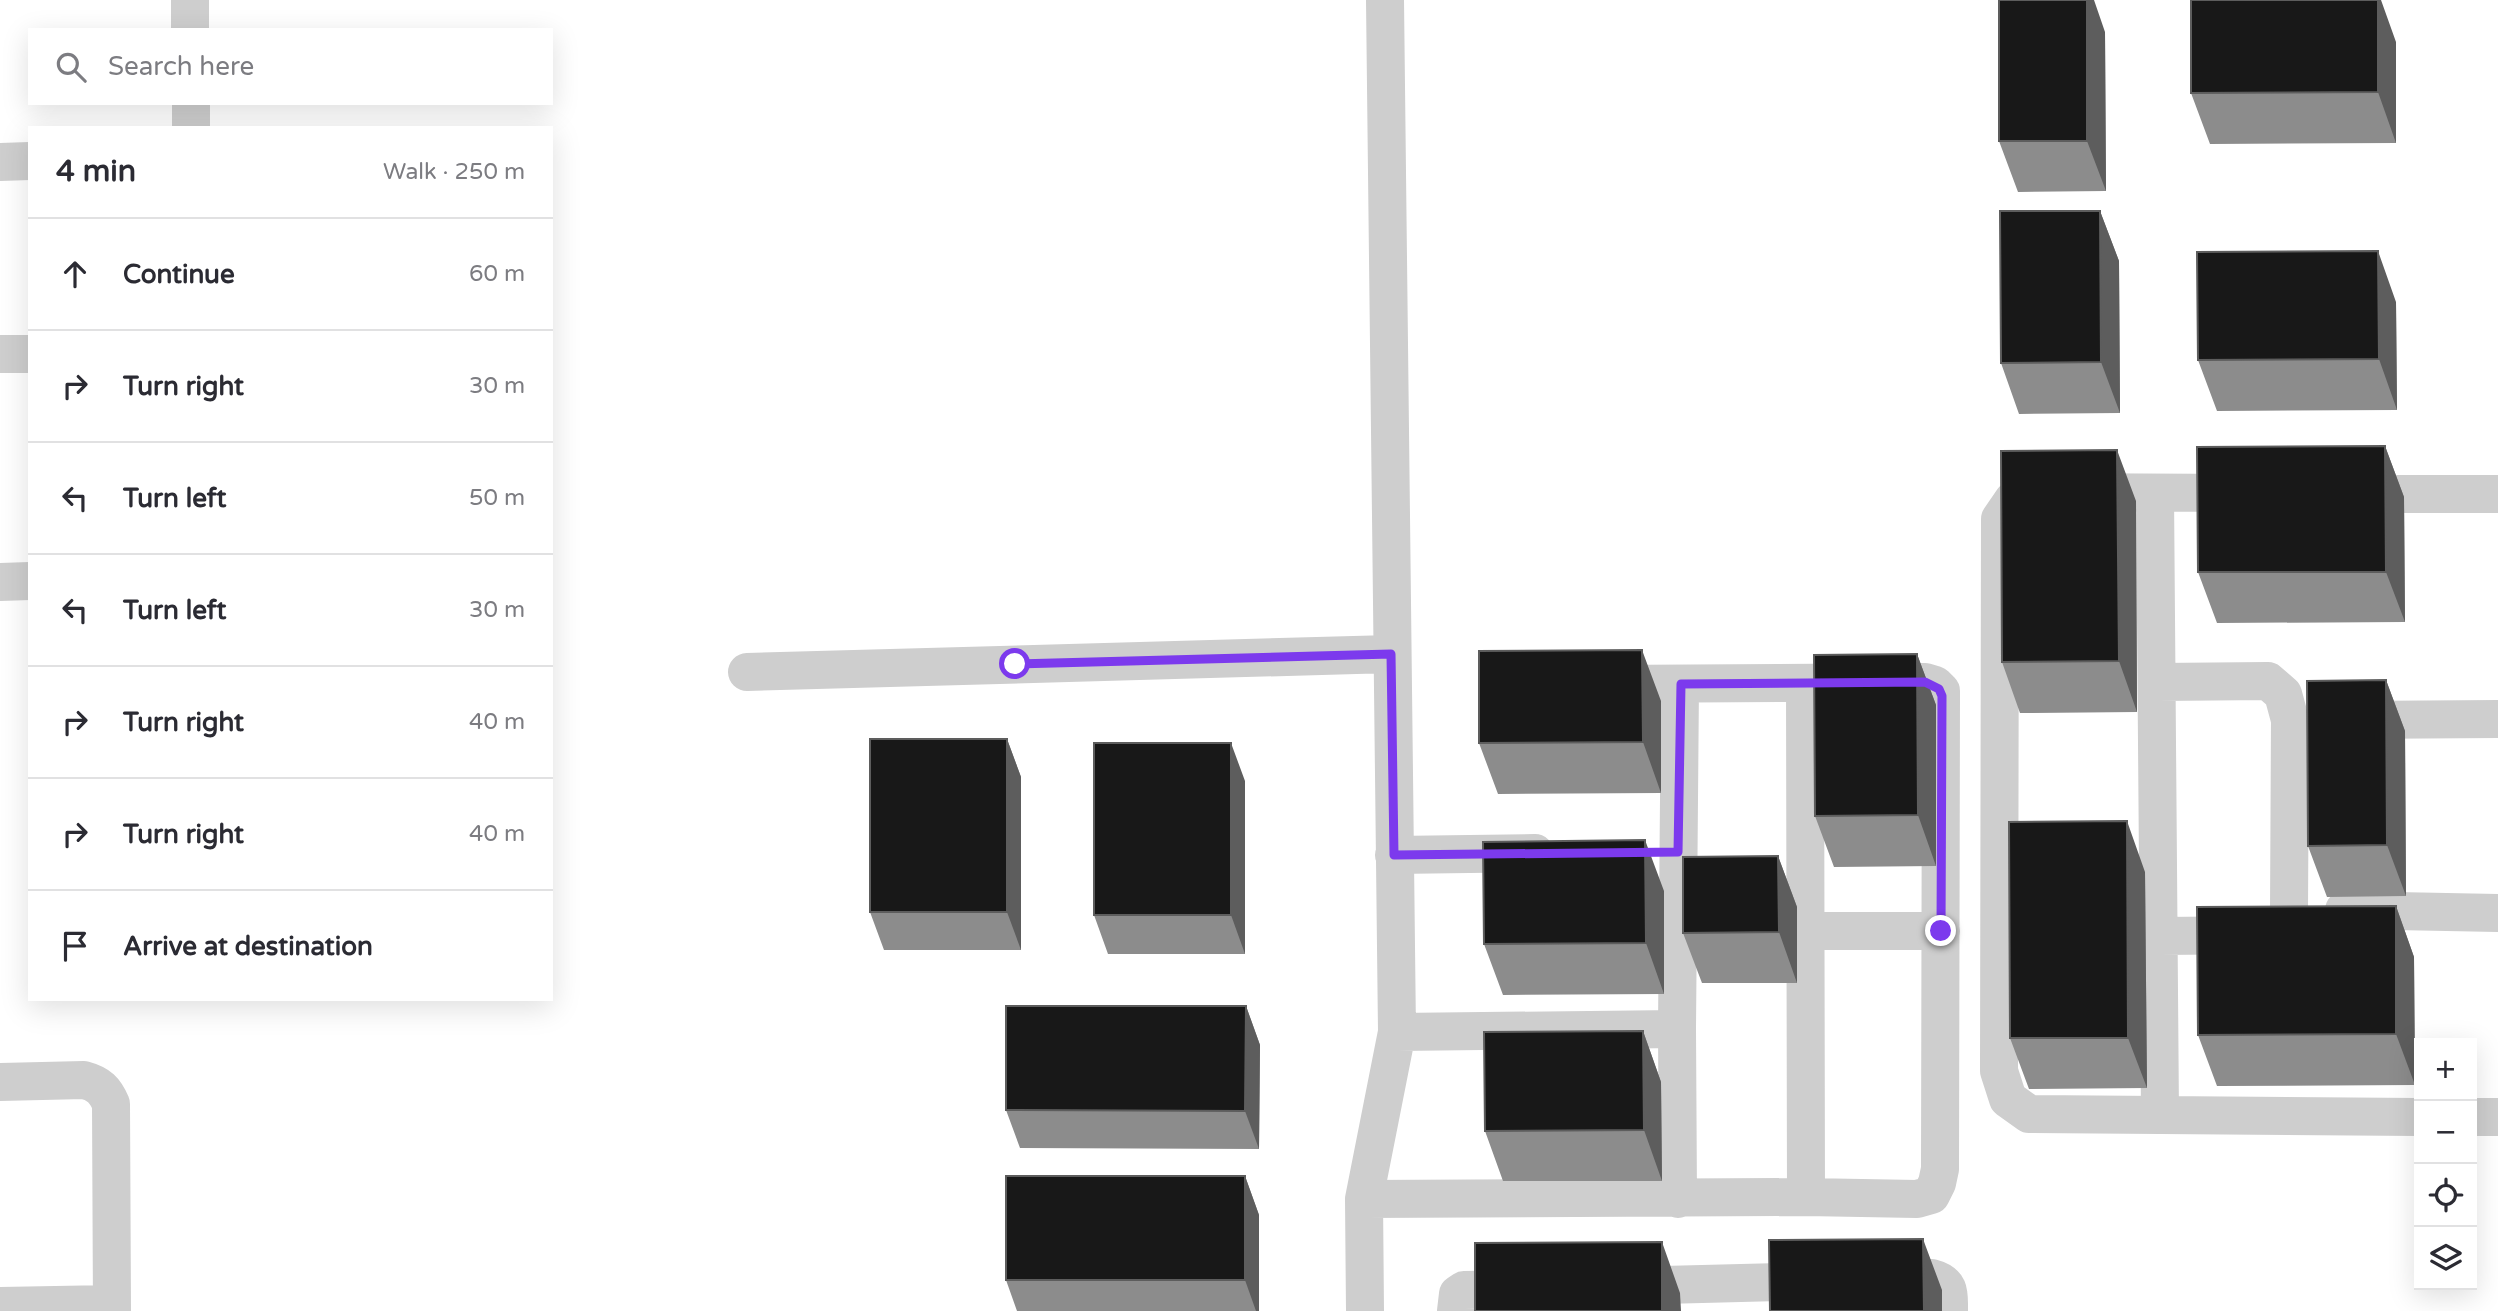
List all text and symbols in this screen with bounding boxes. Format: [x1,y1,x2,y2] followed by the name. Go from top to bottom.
[28,28,553,105] search box
[52,48,90,86] icon: search
[108,51,254,82] text: Search here
[56,153,136,190] text: 4 min
[383,158,525,186] text: Walk · 250 m
[56,255,94,293] icon: ahead
[123,259,235,290] text: Continue
[469,260,525,288] text: 60 m
[56,367,94,405] icon: right
[123,371,244,402] text: Turn right
[469,372,525,400] text: 30 m
[56,479,94,517] icon: left
[123,483,226,514] text: Turn left
[469,484,525,512] text: 50 m
[56,591,94,629] icon: left
[123,595,226,626] text: Turn left
[469,596,525,624] text: 30 m
[999,648,1030,679] route start
[56,703,94,741] icon: right
[123,707,244,738] text: Turn right
[469,708,525,736] text: 40 m
[56,815,94,853] icon: right
[123,819,244,850] text: Turn right
[469,820,525,848] text: 40 m
[1925,915,1956,946] route end
[56,927,94,965] icon: arrive
[123,931,373,962] text: Arrive at destination
[2414,1038,2477,1290] map controls
[2414,1038,2477,1101] button: +
[2414,1101,2477,1164] button: −
[2414,1164,2477,1227] button: locate
[2414,1227,2477,1290] button: layers

